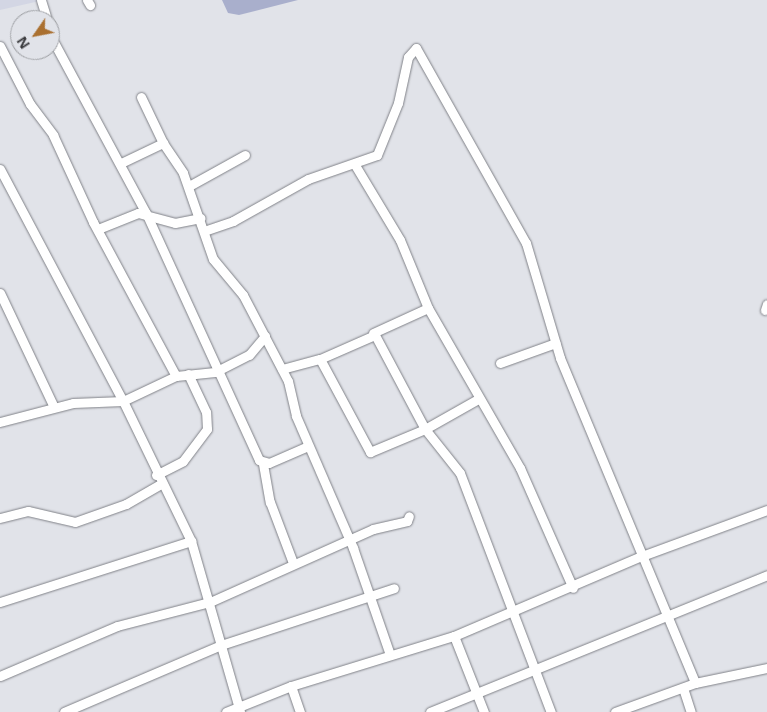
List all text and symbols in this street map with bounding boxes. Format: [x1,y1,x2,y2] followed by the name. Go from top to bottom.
[10,10,60,60] north arrow
[12,33,34,53] text: N

